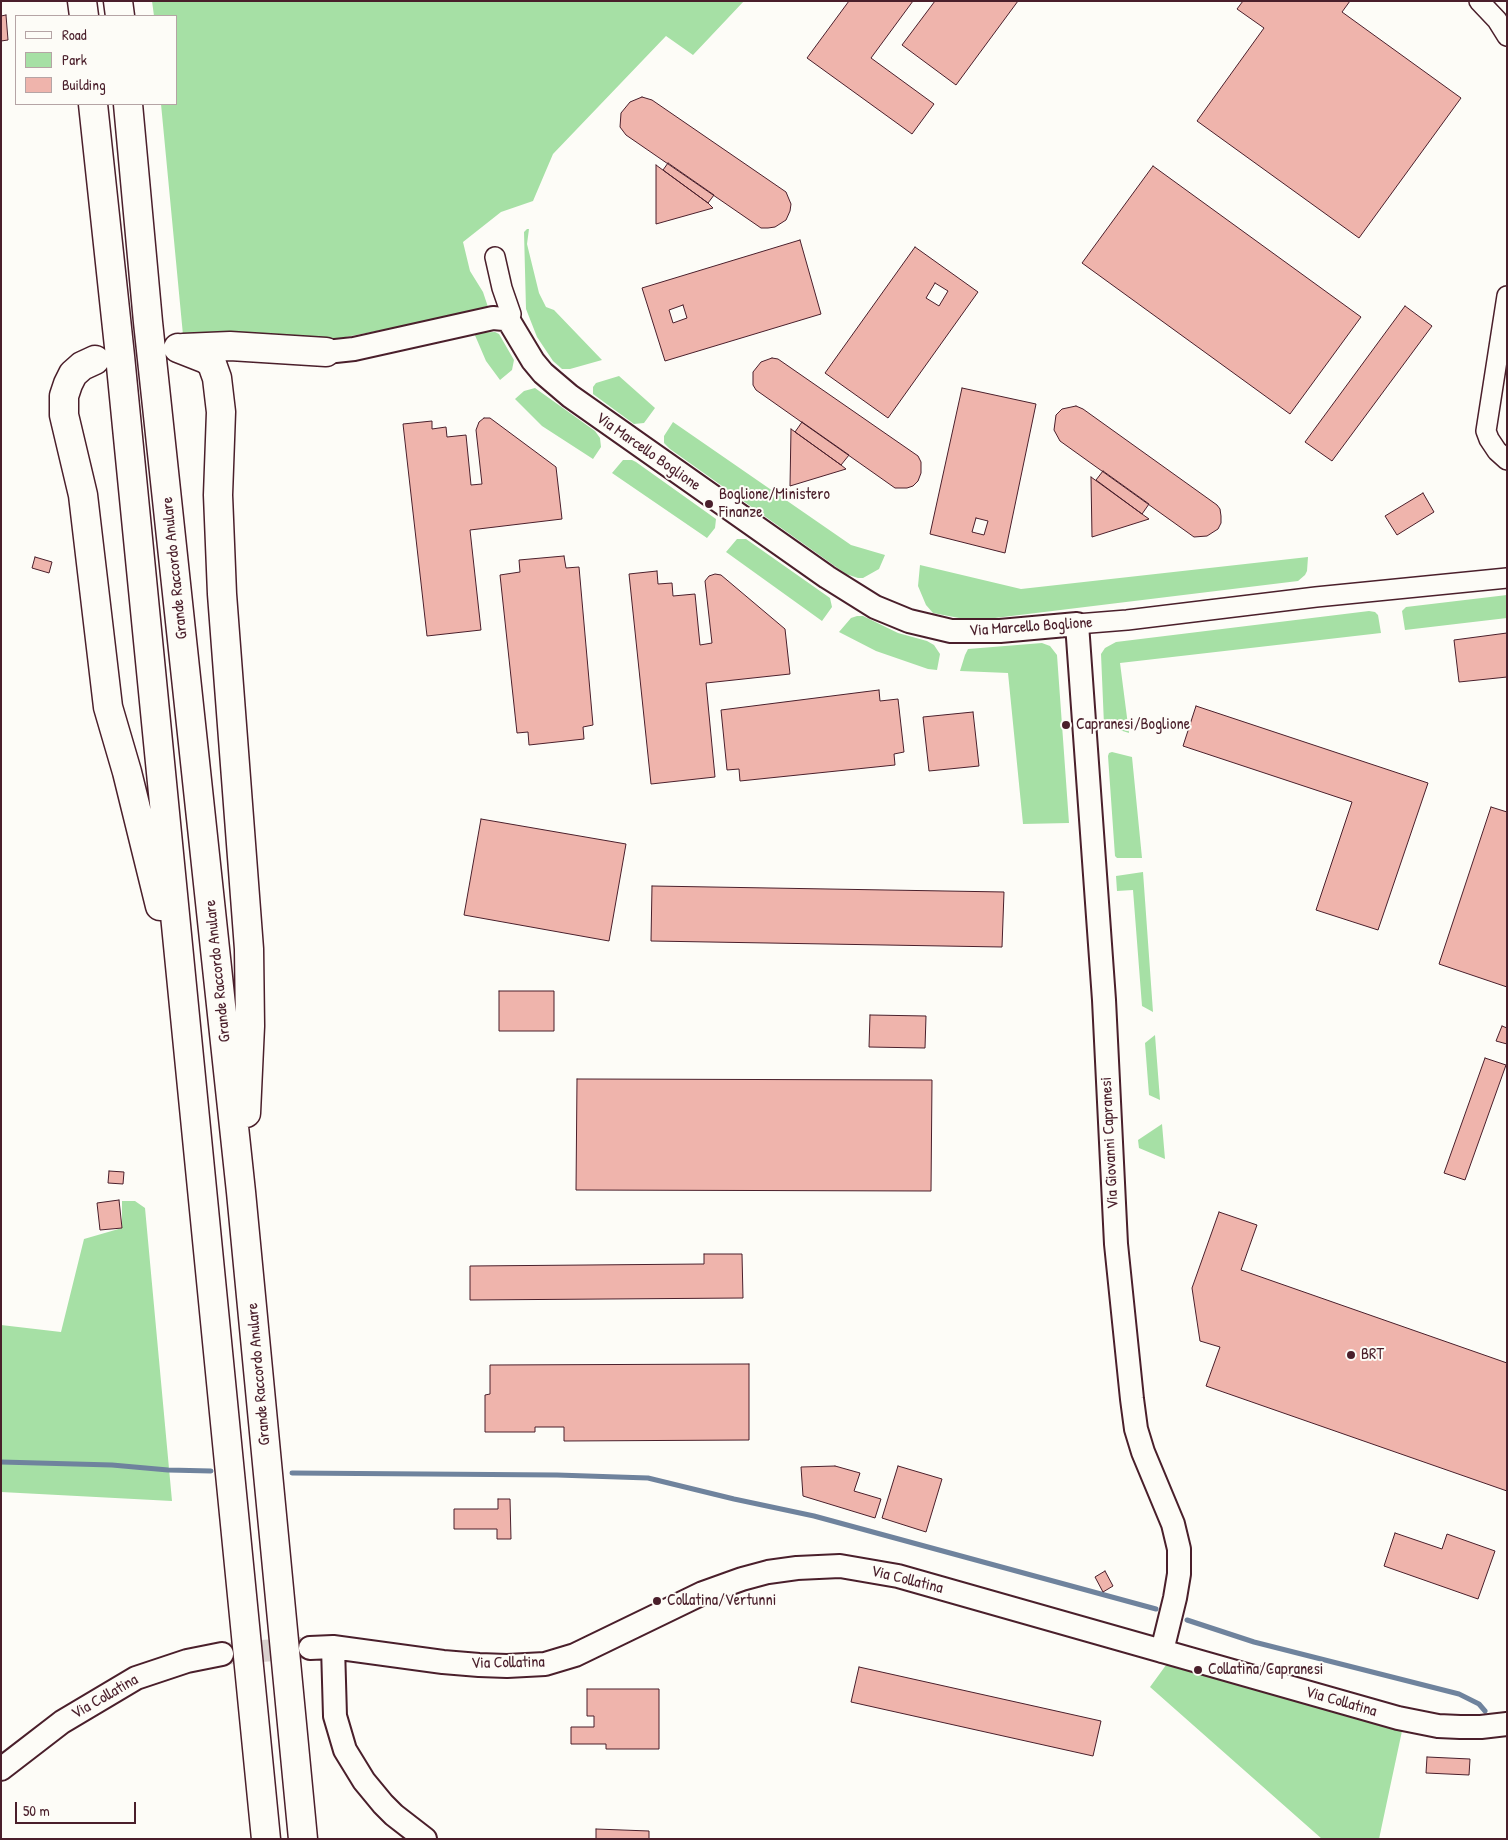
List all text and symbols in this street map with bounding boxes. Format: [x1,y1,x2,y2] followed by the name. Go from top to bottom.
[15,15,178,105] legend
[62,24,87,45] text: Road
[62,49,87,70] text: Park
[62,74,106,95] text: Building
[592,409,704,495] street label: Via Marcello Boglione
[719,485,830,523] place label: Boglione/Ministero Finanze
[158,496,192,640] street label: Grande Raccordo Anulare
[703,498,715,510] marker: Boglione/Ministero Finanze
[969,613,1093,641] street label: Via Marcello Boglione
[1076,715,1190,735] place label: Capranesi/Boglione
[1060,719,1072,731] marker: Capranesi/Boglione
[201,899,235,1043] street label: Grande Raccordo Anulare
[1097,1076,1123,1210] street label: Via Giovanni Capranesi
[243,1302,275,1446] street label: Grande Raccordo Anulare
[1361,1345,1384,1365] place label: BRT
[1345,1349,1357,1361] marker: BRT
[869,1562,945,1598] street label: Via Collatina
[667,1591,776,1611] place label: Collatina/Vertunni
[651,1595,663,1607] marker: Collatina/Vertunni
[471,1653,545,1673] street label: Via Collatina
[1208,1660,1323,1680] place label: Collatina/Capranesi
[1192,1664,1204,1676] marker: Collatina/Capranesi
[68,1670,142,1724] street label: Via Collatina
[1303,1683,1379,1721] street label: Via Collatina
[18,1792,139,1824] scale bar
[23,1800,50,1821] text: 50 m

